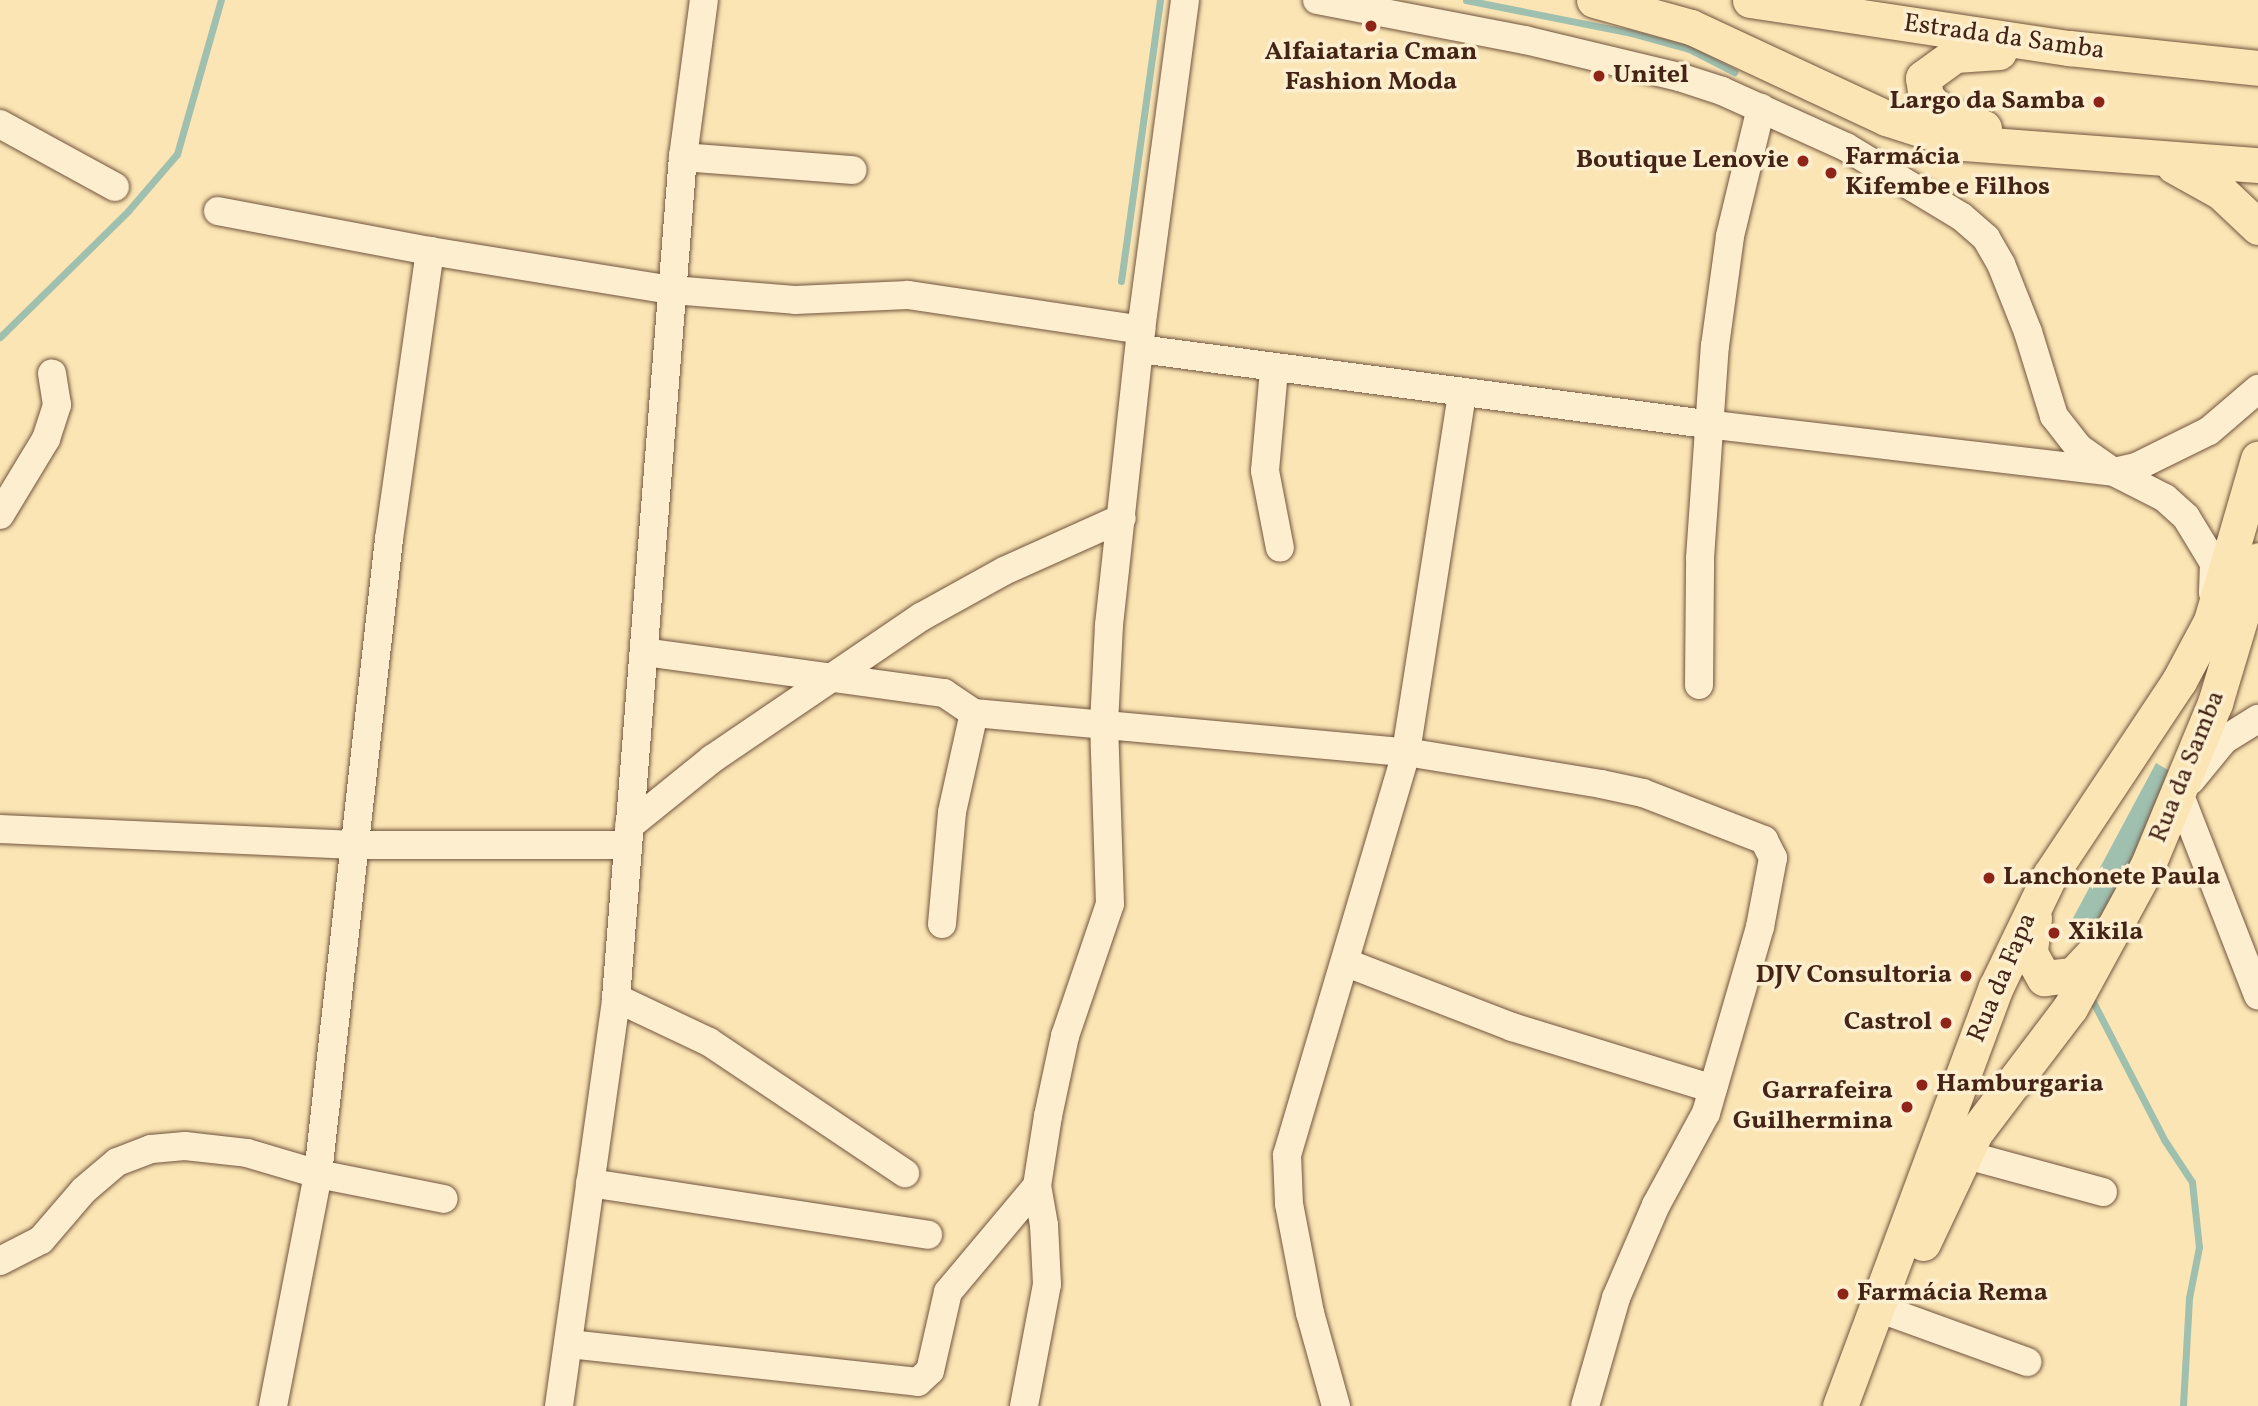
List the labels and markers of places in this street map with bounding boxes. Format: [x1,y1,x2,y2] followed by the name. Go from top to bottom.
[1363,18,1379,34] marker: Alfaiataria Cman Fashion Moda
[1265,37,1477,98] place label: Alfaiataria Cman Fashion Moda
[1613,60,1689,92] place label: Unitel
[1591,68,1607,84] marker: Unitel
[1890,86,2085,118] place label: Largo da Samba
[2091,94,2107,110] marker: Largo da Samba
[1845,142,2050,204] place label: Farmácia Kifembe e Filhos
[1576,145,1789,177] place label: Boutique Lenovie
[1795,153,1811,169] marker: Boutique Lenovie
[1823,165,1839,181] marker: Farmácia Kifembe e Filhos
[2003,862,2220,894] place label: Lanchonete Paula
[1981,870,1997,886] marker: Lanchonete Paula
[2068,917,2143,949] place label: Xikila
[2046,925,2062,941] marker: Xikila
[1755,960,1952,992] place label: DJV Consultoria
[1958,968,1974,984] marker: DJV Consultoria
[1844,1007,1932,1039] place label: Castrol
[1938,1015,1954,1031] marker: Castrol
[1936,1069,2104,1101] place label: Hamburgaria
[1733,1076,1893,1138] place label: Garrafeira Guilhermina
[1914,1077,1930,1093] marker: Hamburgaria
[1899,1099,1915,1115] marker: Garrafeira Guilhermina
[1857,1278,2048,1310] place label: Farmácia Rema
[1835,1286,1851,1302] marker: Farmácia Rema

